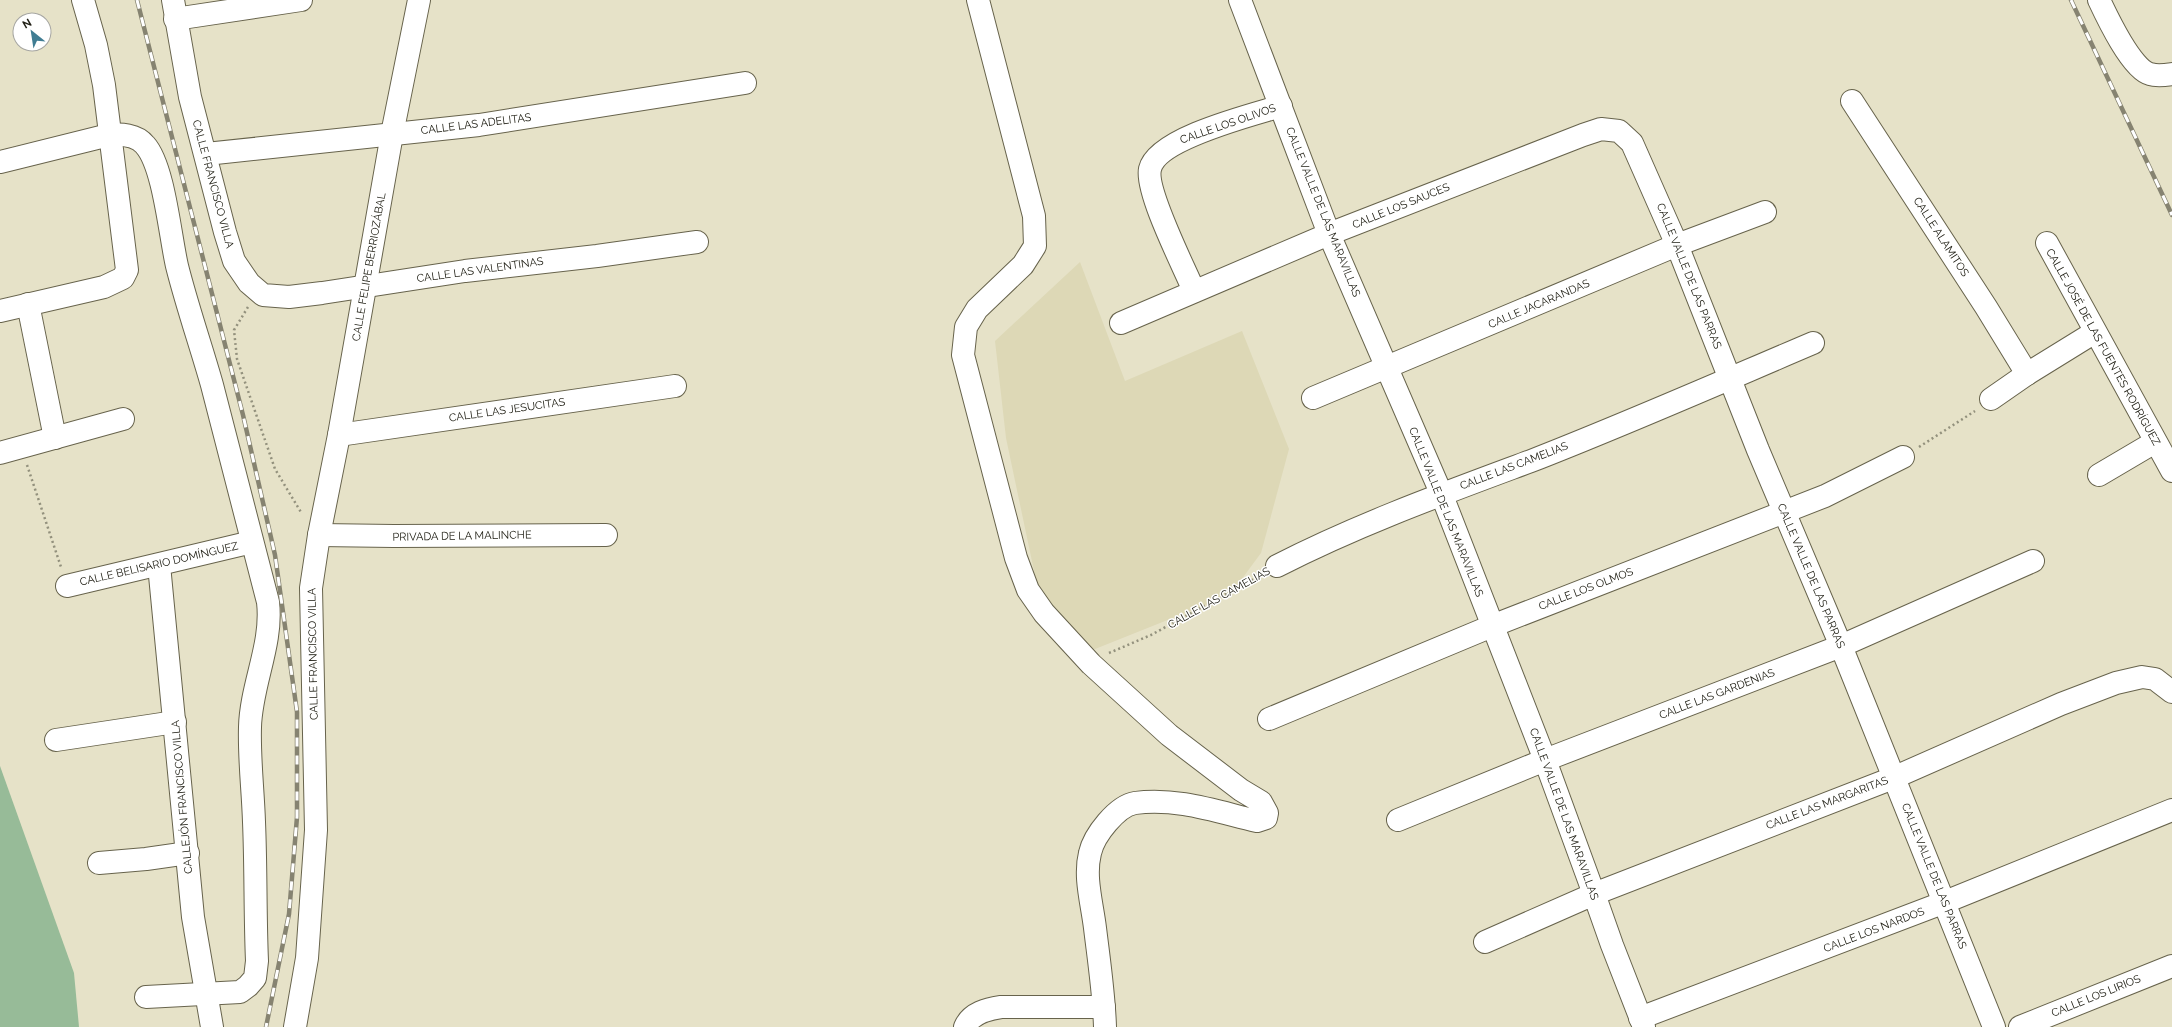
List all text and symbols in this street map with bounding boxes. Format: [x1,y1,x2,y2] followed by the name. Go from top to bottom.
[12,12,52,52] north arrow
[20,16,34,32] text: N
[1178,101,1278,147] street label: CALLE LOS OLIVOS
[420,111,532,137] street label: CALLE LAS ADELITAS
[190,118,237,250] street label: CALLE FRANCISCO VILLA
[1283,125,1363,299] street label: CALLE VALLE DE LAS MARAVILLAS
[1350,180,1452,231] street label: CALLE LOS SAUCES
[349,191,389,342] street label: CALLE FELIPE BERRIOZÁBAL
[1911,195,1972,279] street label: CALLE ALAMITOS
[1654,201,1724,351] street label: CALLE VALLE DE LAS PARRAS
[2043,246,2164,448] street label: CALLE JOSÉ DE LAS FUENTES RODRÍGUEZ
[416,255,545,285] street label: CALLE LAS VALENTINAS
[1486,277,1592,331] street label: CALLE JACARANDAS
[448,395,566,425] street label: CALLE LAS JESUCITAS
[1406,425,1486,599] street label: CALLE VALLE DE LAS MARAVILLAS
[1458,439,1570,493] street label: CALLE LAS CAMELIAS
[1775,502,1848,651] street label: CALLE VALLE DE LAS PARRAS
[392,528,532,544] street label: PRIVADA DE LA MALINCHE
[78,538,240,589] street label: CALLE BELISARIO DOMÍNGUEZ
[1166,564,1273,632] street label: CALLE LAS CAMELIAS
[1537,565,1635,613] street label: CALLE LOS OLMOS
[305,587,321,720] street label: CALLE FRANCISCO VILLA
[1657,666,1777,722] street label: CALLE LAS GARDENIAS
[168,719,195,875] street label: CALLEJÓN FRANCISCO VILLA
[1527,726,1601,902] street label: CALLE VALLE DE LAS MARAVILLAS
[1764,774,1890,832] street label: CALLE LAS MARGARITAS
[1899,801,1969,951] street label: CALLE VALLE DE LAS PARRAS
[1822,905,1927,955] street label: CALLE LOS NARDOS
[2050,972,2143,1020] street label: CALLE LOS LIRIOS

